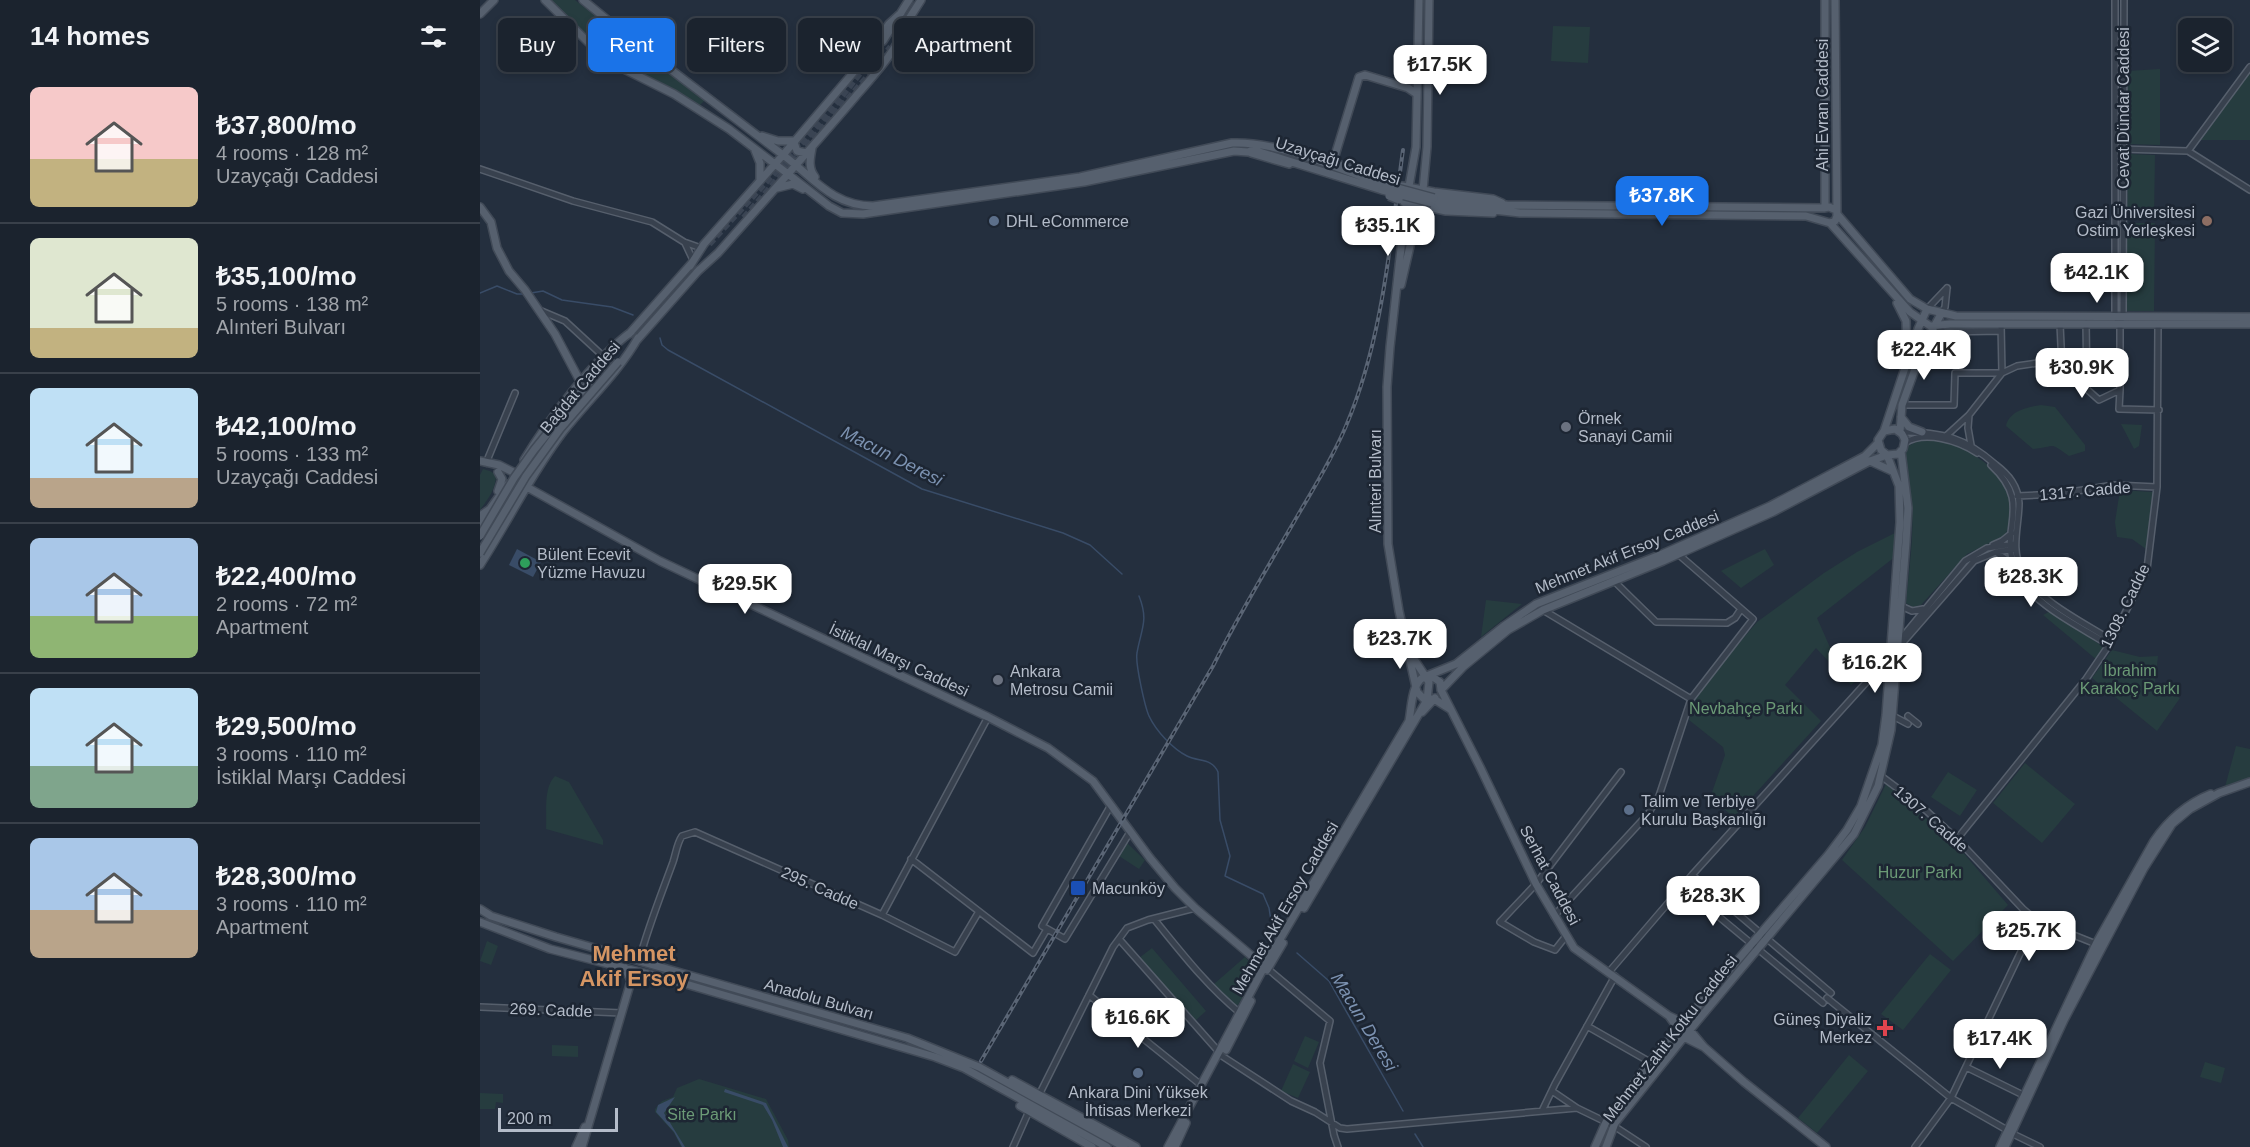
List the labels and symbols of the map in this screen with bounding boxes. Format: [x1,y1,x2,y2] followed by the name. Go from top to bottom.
[2115,27,2132,189] street label: Cevat Dündar Caddesi
[1814,39,1831,171] street label: Ahi Evran Caddesi
[1391,45,1489,96] pin: ₺17.5K
[1273,134,1403,188] street label: Uzayçağı Caddesi
[1613,176,1711,227] pin: ₺37.8K
[2075,204,2195,239] place label: Gazi Üniversitesi Ostim Yerleşkesi
[1339,206,1437,257] pin: ₺35.1K
[1006,213,1129,230] place label: DHL eCommerce
[987,214,1001,228] marker: DHL eCommerce
[2200,214,2214,228] marker: Gazi Üniversitesi Ostim Yerleşkesi
[2048,253,2146,304] pin: ₺42.1K
[1875,330,1973,381] pin: ₺22.4K
[537,338,623,436] street label: Bağdat Caddesi
[2033,348,2131,399] pin: ₺30.9K
[1578,410,1672,445] place label: Örnek Sanayi Camii
[1559,420,1573,434] marker: Örnek Sanayi Camii
[838,422,947,491] water label: Macun Deresi
[1367,429,1384,533] street label: Alınteri Bulvarı
[2039,479,2131,503] street label: 1317. Cadde
[1533,507,1721,597] street label: Mehmet Akif Ersoy Caddesi
[537,546,646,581] place label: Bülent Ecevit Yüzme Havuzu
[518,556,532,570] marker: Bülent Ecevit Yüzme Havuzu
[1982,557,2080,608] pin: ₺28.3K
[2097,561,2153,651] street label: 1308. Cadde
[696,564,794,615] pin: ₺29.5K
[827,619,972,700] street label: İstiklal Marşı Caddesi
[1351,619,1449,670] pin: ₺23.7K
[1826,643,1924,694] pin: ₺16.2K
[2080,661,2180,697] park label: İbrahim Karakoç Parkı
[1010,663,1113,698] place label: Ankara Metrosu Camii
[991,673,1005,687] marker: Ankara Metrosu Camii
[1689,700,1803,717] park label: Nevbahçe Parkı
[1891,783,1971,856] street label: 1307. Cadde
[1641,793,1766,828] place label: Talim ve Terbiye Kurulu Başkanlığı
[1622,803,1636,817] marker: Talim ve Terbiye Kurulu Başkanlığı
[1229,819,1341,997] street label: Mehmet Akif Ersoy Caddesi
[1517,822,1583,928] street label: Serhat Caddesi
[779,863,861,913] street label: 295. Cadde
[1878,864,1962,881] park label: Huzur Parkı
[1664,876,1762,927] pin: ₺28.3K
[1069,879,1087,897] marker: Macunköy
[1092,880,1165,897] place label: Macunköy
[1980,911,2078,962] pin: ₺25.7K
[580,941,689,991] district label: Mehmet Akif Ersoy
[1600,951,1740,1125] street label: Mehmet Zahit Kotku Caddesi
[1327,969,1402,1076] water label: Macun Deresi
[762,975,876,1023] street label: Anadolu Bulvarı
[1089,998,1187,1049] pin: ₺16.6K
[509,1000,593,1020] street label: 269. Cadde
[1773,1011,1872,1046] place label: Güneş Diyaliz Merkez
[1876,1019,1894,1037] marker: Güneş Diyaliz Merkez
[1951,1019,2049,1070] pin: ₺17.4K
[1131,1066,1145,1080] marker: Ankara Dini Yüksek İhtisas Merkezi
[1068,1084,1209,1119] place label: Ankara Dini Yüksek İhtisas Merkezi
[498,1105,618,1132] scale bar
[667,1106,737,1123] park label: Site Parkı

